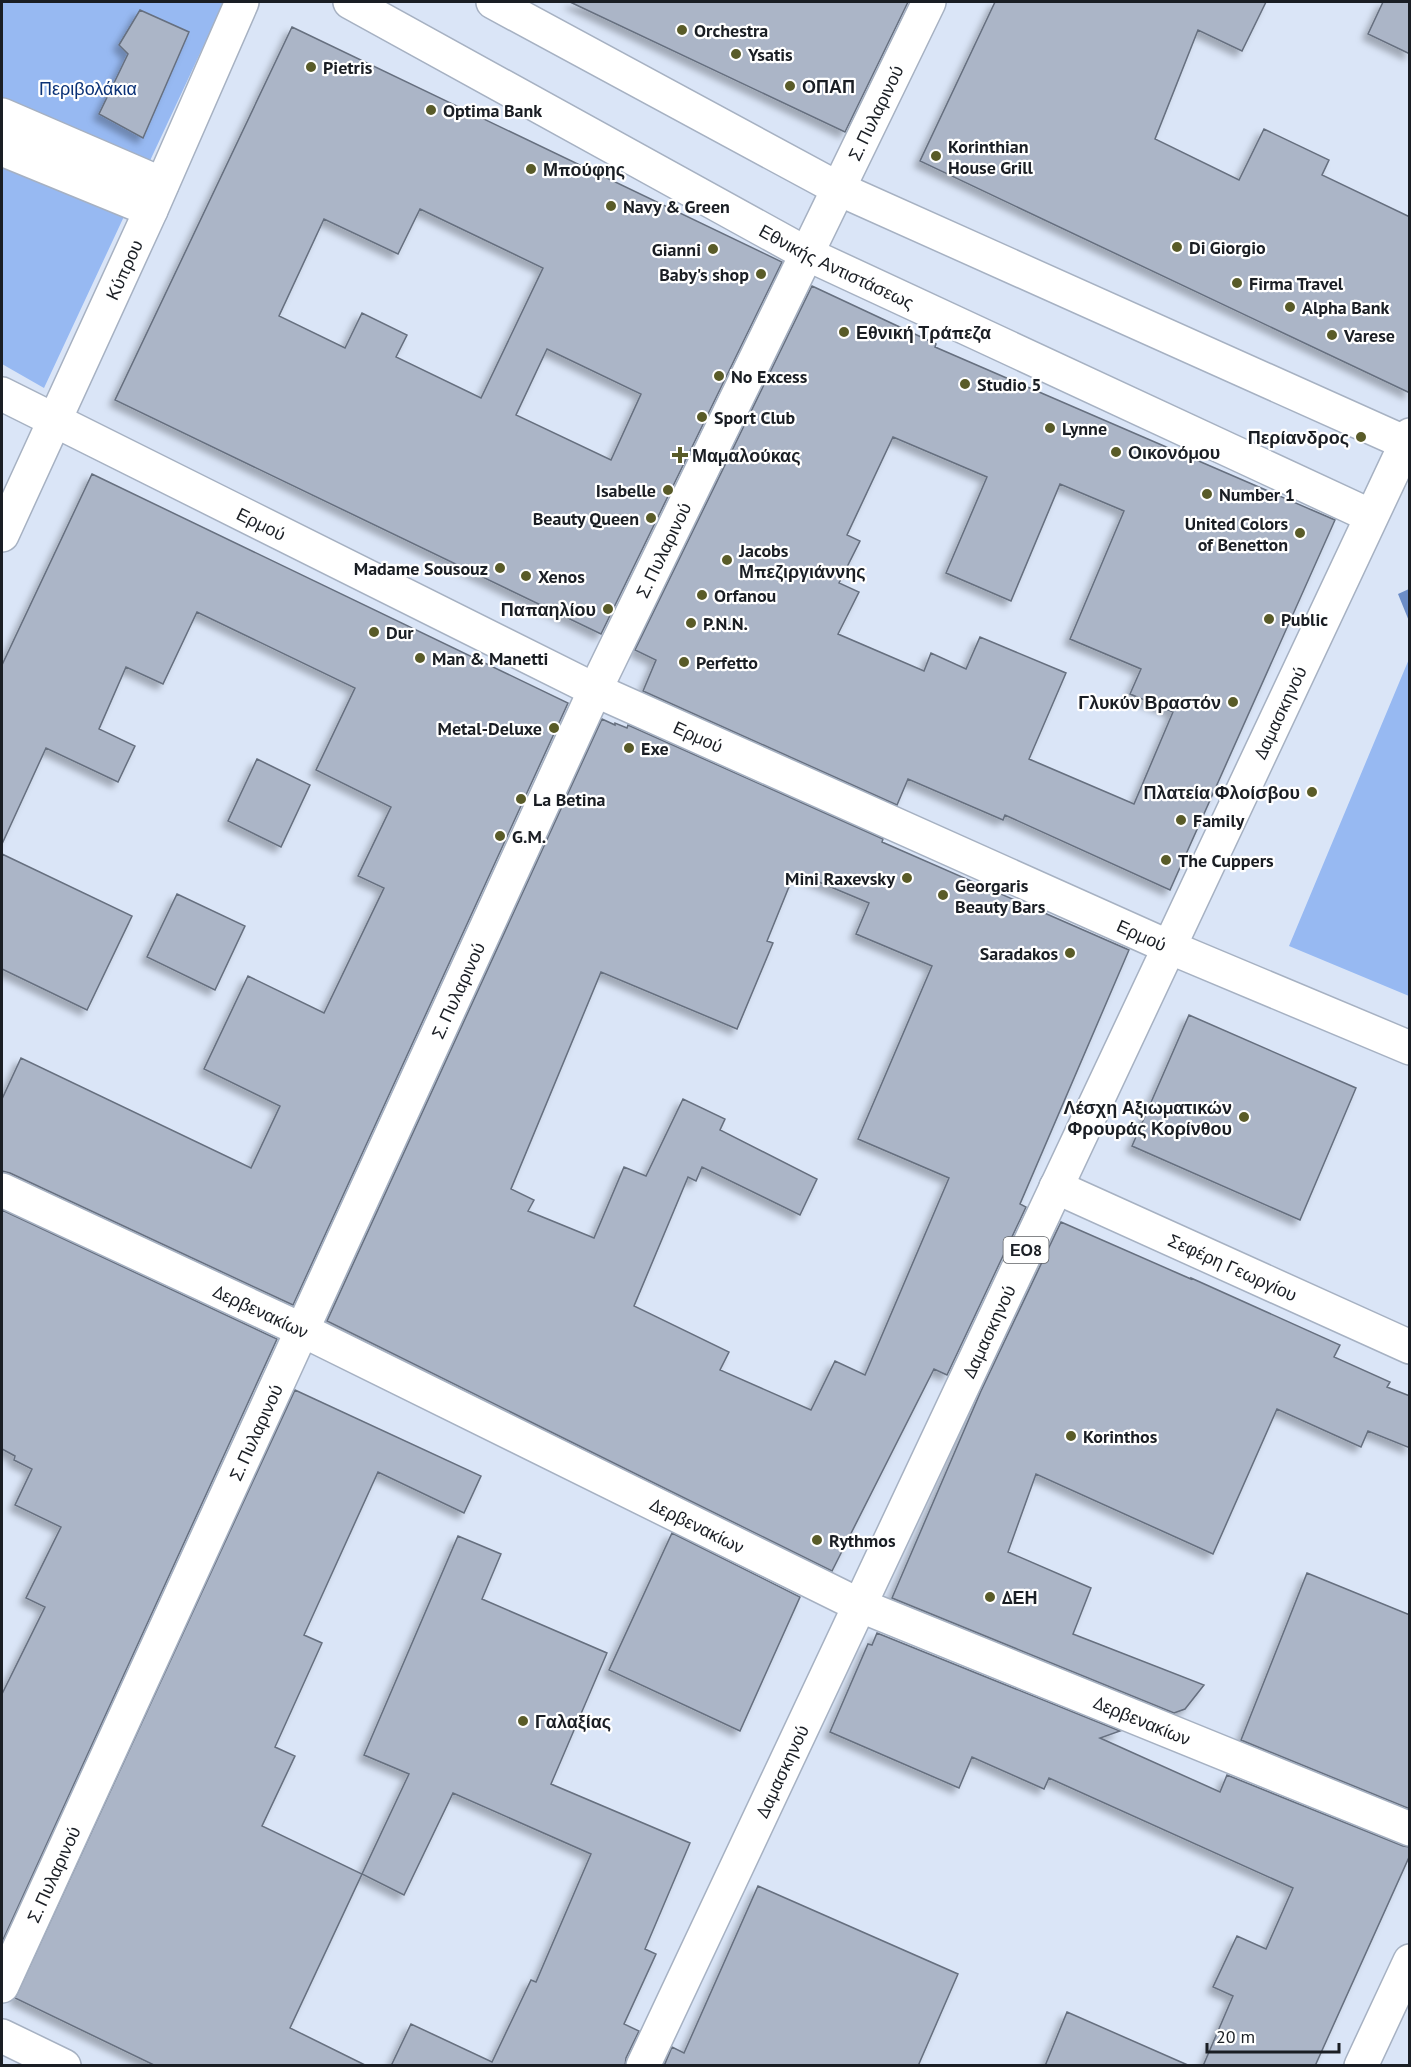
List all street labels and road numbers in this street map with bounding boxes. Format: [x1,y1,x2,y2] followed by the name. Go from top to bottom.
[842,61,908,164] street label: Σ. Πυλαρινού
[755,218,918,314] street label: Εθνικής Αντιστάσεως
[100,236,147,303] street label: Κύπρου
[630,498,696,601] street label: Σ. Πυλαρινού
[233,502,290,545] street label: Ερμού
[1248,662,1311,762] street label: Δαμασκηνού
[670,715,727,757] street label: Ερμού
[1113,914,1170,956] street label: Ερμού
[426,938,490,1042] street label: Σ. Πυλαρινού
[1165,1228,1301,1306] street label: Σεφέρη Γεωργίου
[1004,1237,1048,1263] road number: ΕΟ8
[210,1279,313,1343] street label: Δερβενακίων
[957,1281,1020,1381] street label: Δαμασκηνού
[223,1380,287,1484] street label: Σ. Πυλαρινού
[646,1492,748,1558] street label: Δερβενακίων
[1090,1690,1194,1750] street label: Δερβενακίων
[750,1721,813,1821] street label: Δαμασκηνού
[21,1822,85,1926] street label: Σ. Πυλαρινού

